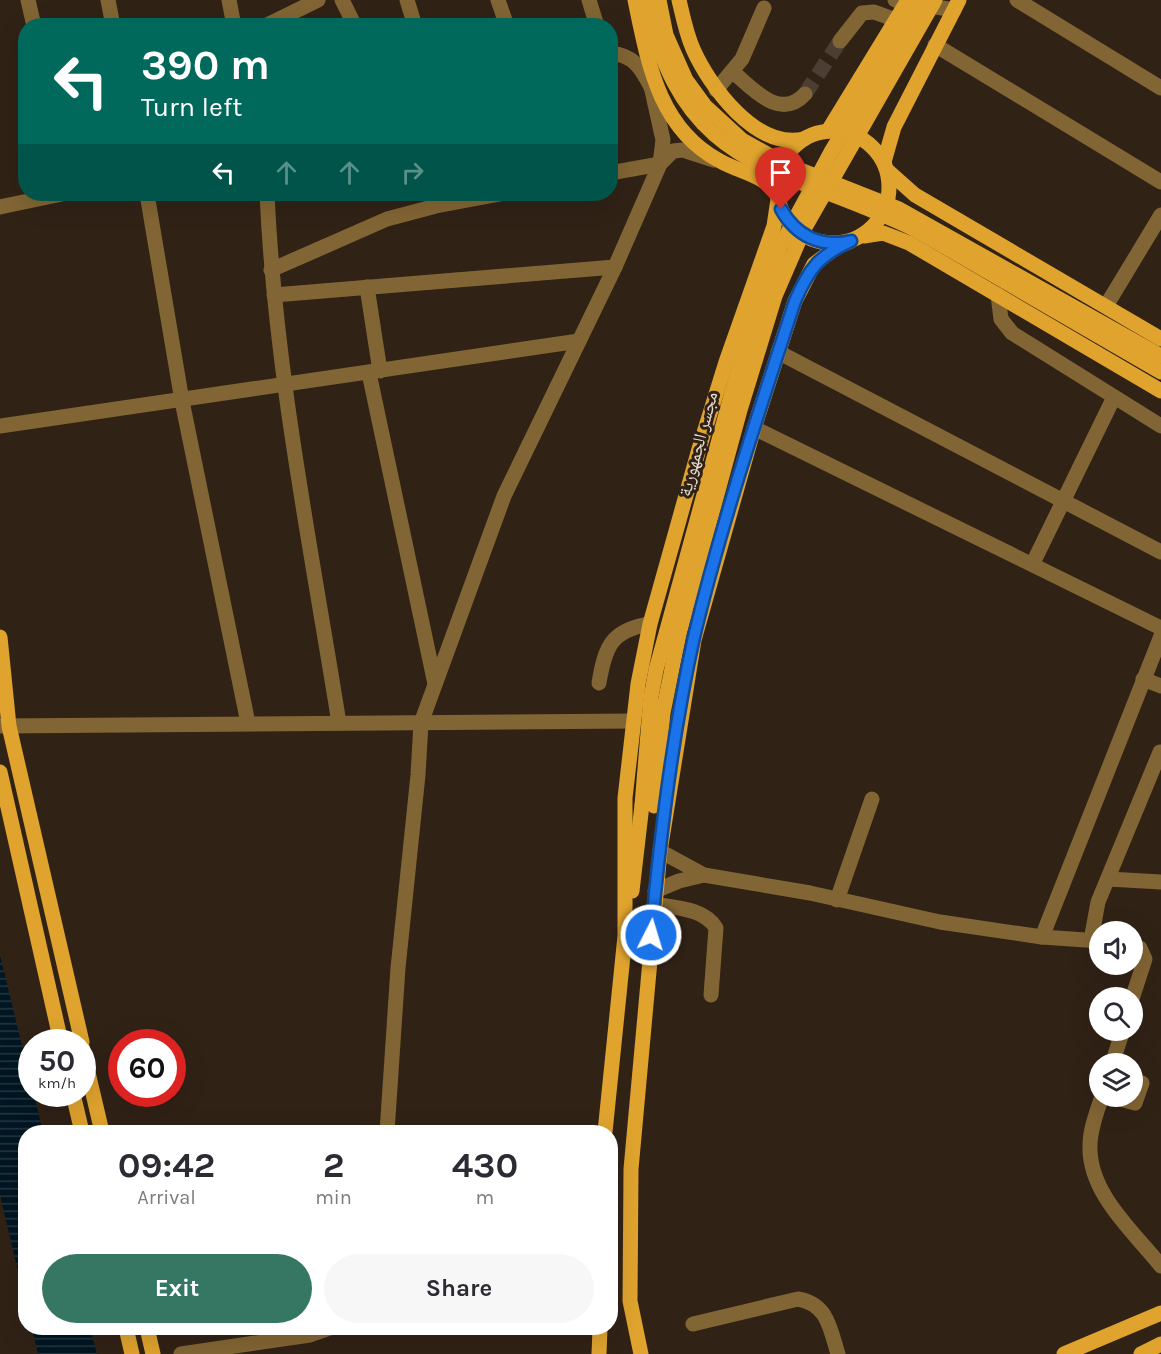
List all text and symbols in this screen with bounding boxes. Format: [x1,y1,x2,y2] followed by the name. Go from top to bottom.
[141,40,270,90] text: 390 m
[42,42,120,120] icon: left
[141,91,242,123] text: Turn left
[755,147,806,209] pin
[207,156,240,189] icon: left
[270,156,303,189] icon: ahead
[333,156,366,189] icon: ahead
[396,156,429,189] icon: right
[764,156,797,189] icon: arrive
[673,389,723,499] street label: مجسر الجمهورية
[619,903,683,967] position arrow
[1089,921,1143,1107] map controls
[1089,921,1143,975] button: sound
[1089,987,1143,1041] button: search
[108,1029,186,1107] speed limit sign: 60
[39,1043,75,1079] text: 50
[1089,1053,1143,1107] button: layers
[38,1074,76,1092] text: km/h
[118,1144,215,1186] text: 09:42
[323,1144,344,1186] text: 2
[452,1144,518,1186] text: 430
[137,1186,196,1209] text: Arrival
[315,1186,352,1209] text: min
[476,1186,494,1209] text: m
[42,1254,312,1323] button: Exit
[324,1254,594,1323] button: Share

